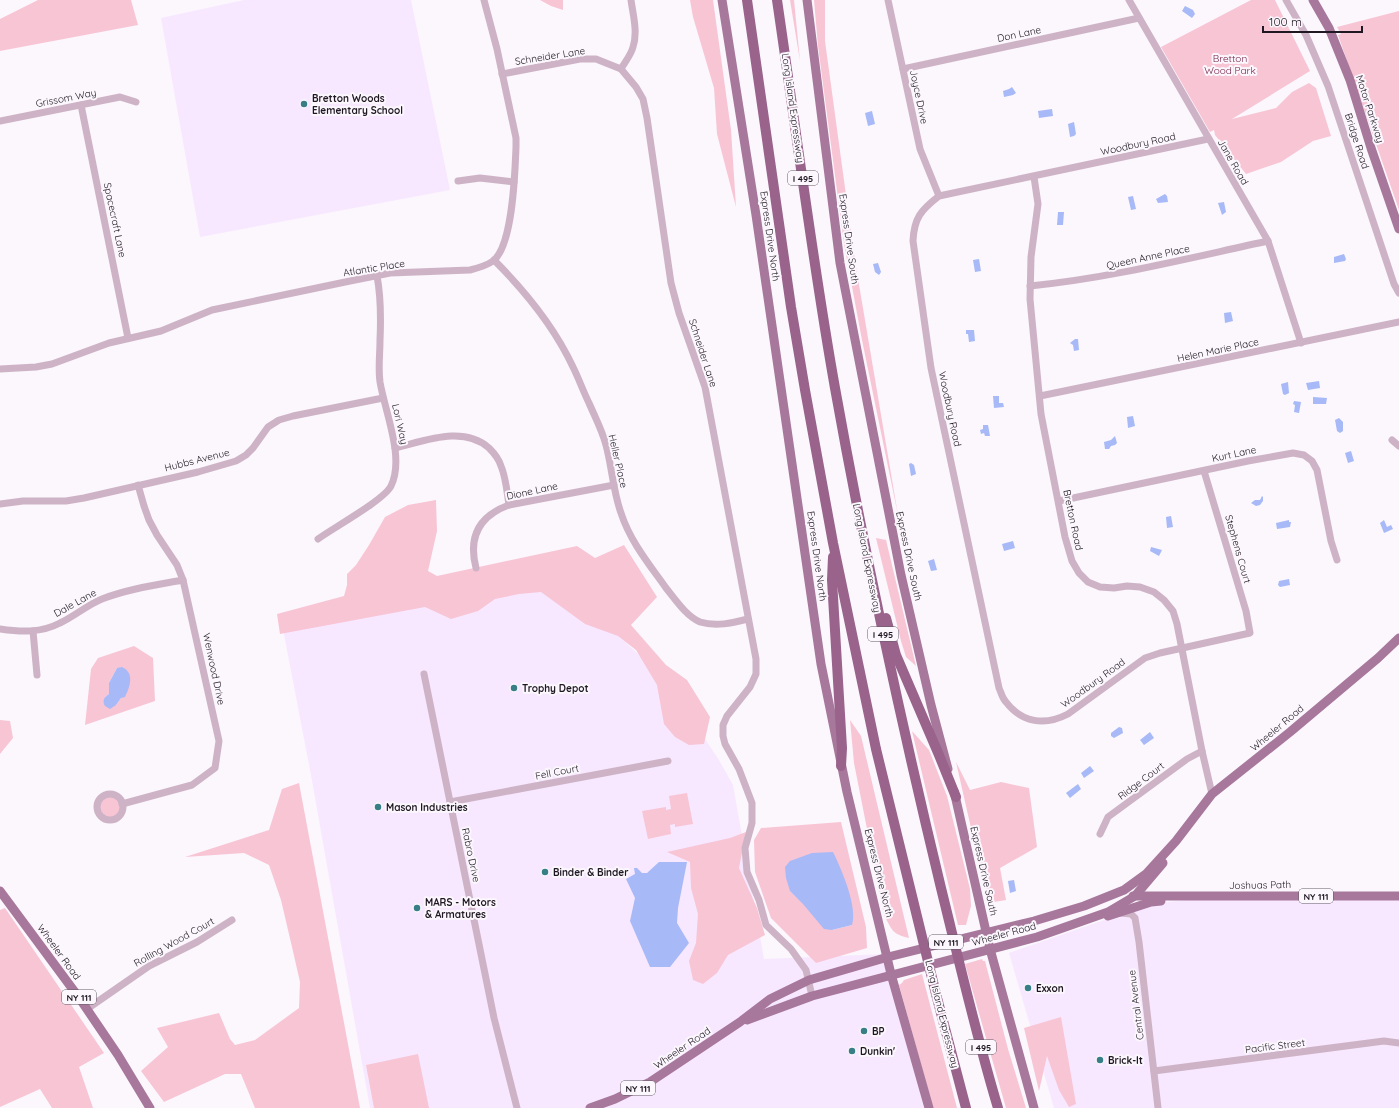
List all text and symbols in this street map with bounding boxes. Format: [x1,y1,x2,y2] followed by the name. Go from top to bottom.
[1263,8,1362,34] scale bar
[1269,14,1302,29] text: 100 m
[996,23,1043,45] street label: Don Lane
[514,44,586,68] street label: Schneider Lane
[779,52,807,164] street label: Long Island Expressway
[1204,52,1256,77] park label: Bretton Wood Park
[907,69,931,126] street label: Joyce Drive
[1353,73,1387,145] street label: Motor Parkway
[35,86,97,110] street label: Grissom Way
[312,92,403,117] place label: Bretton Woods Elementary School
[299,99,309,109] marker: Bretton Woods Elementary School
[1342,112,1372,170] street label: Bridge Road
[1099,130,1177,158] street label: Woodbury Road
[1215,137,1251,187] street label: Jane Road
[788,171,818,185] road number: I 495
[101,181,129,259] street label: Spacecraft Lane
[757,190,783,282] street label: Express Drive North
[836,193,862,285] street label: Express Drive South
[1105,242,1191,272] street label: Queen Anne Place
[342,257,406,279] street label: Atlantic Place
[686,317,720,389] street label: Schneider Lane
[1176,335,1260,365] street label: Helen Marie Place
[936,370,964,448] street label: Woodbury Road
[389,402,411,446] street label: Lori Way
[606,433,631,489] street label: Heller Place
[1211,443,1258,465] street label: Kurt Lane
[163,446,231,474] street label: Hubbs Avenue
[505,479,559,503] street label: Dione Lane
[1060,488,1086,552] street label: Bretton Road
[850,502,884,614] street label: Long Island Expressway
[804,510,830,602] street label: Express Drive North
[893,510,925,602] street label: Express Drive South
[1222,513,1254,585] street label: Stephens Court
[51,586,99,620] street label: Dale Lane
[868,627,898,641] road number: I 495
[200,632,228,707] street label: Wenwood Drive
[1058,655,1128,711] street label: Woodbury Road
[522,682,589,695] place label: Trophy Depot
[509,683,519,693] marker: Trophy Depot
[1248,702,1306,754] street label: Wheeler Road
[1115,759,1167,803] street label: Ridge Court
[534,761,580,783] street label: Fell Court
[386,801,468,814] place label: Mason Industries
[373,802,383,812] marker: Mason Industries
[967,825,1001,917] street label: Express Drive South
[459,827,483,884] street label: Rabro Drive
[862,827,896,919] street label: Express Drive North
[553,866,629,879] place label: Binder & Binder
[540,867,550,877] marker: Binder & Binder
[1229,878,1291,892] street label: Joshuas Path
[1299,889,1333,903] road number: NY 111
[425,896,496,921] place label: MARS - Motors & Armatures
[412,903,422,913] marker: MARS - Motors & Armatures
[131,914,217,970] street label: Rolling Wood Court
[970,919,1038,949] street label: Wheeler Road
[34,922,84,982] street label: Wheeler Road
[929,935,963,949] road number: NY 111
[922,959,962,1069] street label: Long Island Expressway
[1125,969,1147,1041] street label: Central Avenue
[1036,982,1064,995] place label: Exxon
[1023,983,1033,993] marker: Exxon
[62,990,96,1004] road number: NY 111
[651,1024,713,1072] street label: Wheeler Road
[872,1025,885,1038] place label: BP
[859,1026,869,1036] marker: BP
[1244,1036,1306,1056] street label: Pacific Street
[966,1040,996,1054] road number: I 495
[860,1045,895,1058] place label: Dunkin'
[847,1046,857,1056] marker: Dunkin'
[1108,1054,1143,1067] place label: Brick-It
[1095,1055,1105,1065] marker: Brick-It
[621,1081,655,1095] road number: NY 111

